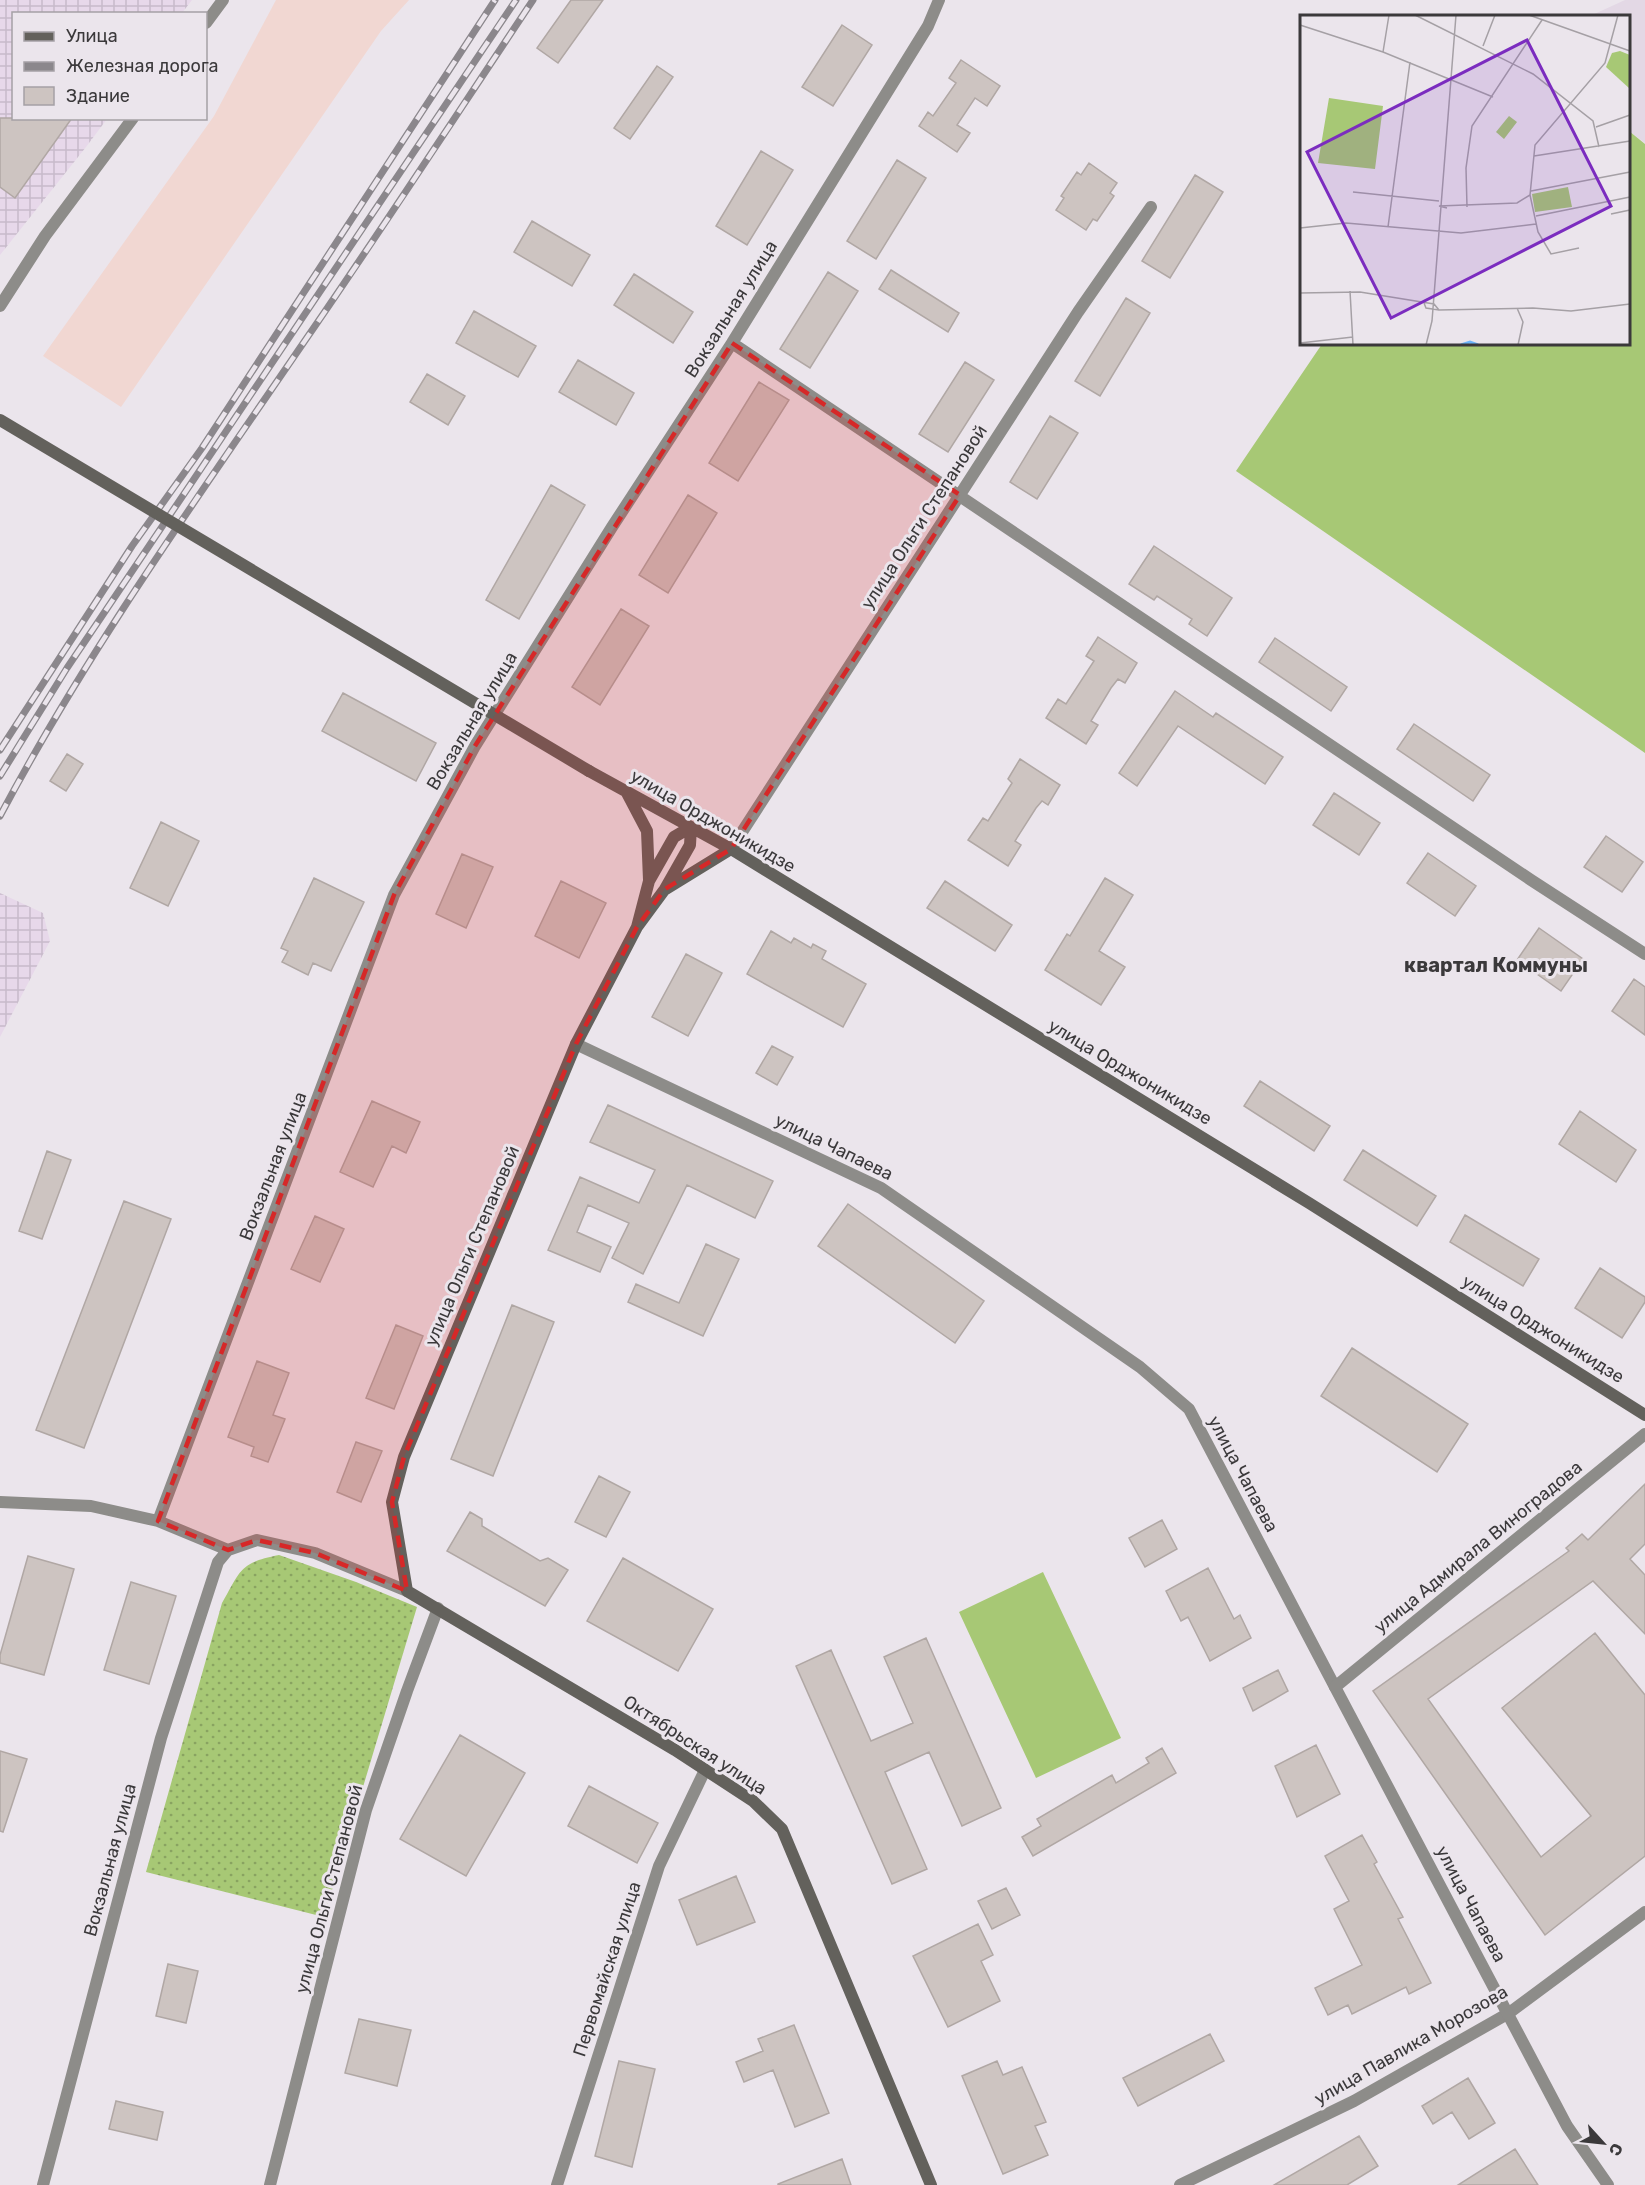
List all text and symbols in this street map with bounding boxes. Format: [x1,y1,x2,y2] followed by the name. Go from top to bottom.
[12,12,207,120] legend
[1300,15,1630,345] inset map
[66,25,118,47] text: Улица
[66,55,219,77] text: Железная дорога
[66,85,130,107] text: Здание
[680,236,782,382] street label: Вокзальная улица
[856,421,992,613] street label: улица Ольги Степановой
[422,648,522,794] street label: Вокзальная улица
[626,765,800,877] street label: улица Орджоникидзе
[1404,953,1588,977] district label: квартал Коммуны
[1044,1014,1216,1130] street label: улица Орджоникидзе
[235,1089,311,1243] street label: Вокзальная улица
[771,1109,897,1185] street label: улица Чапаева
[420,1143,524,1349] street label: улица Ольги Степановой
[1458,1270,1628,1388] street label: улица Орджоникидзе
[1203,1412,1283,1536] street label: улица Чапаева
[1369,1456,1587,1638] street label: улица Адмирала Виноградова
[619,1690,771,1800] street label: Октябрьская улица
[79,1781,141,1939] street label: Вокзальная улица
[291,1782,367,1996] street label: улица Ольги Степановой
[1431,1842,1511,1966] street label: улица Чапаева
[568,1879,646,2059] street label: Первомайская улица
[1310,1981,1512,2109] street label: улица Павлика Морозова
[1573,2113,1633,2173] north arrow
[1605,2140,1627,2159] text: С

